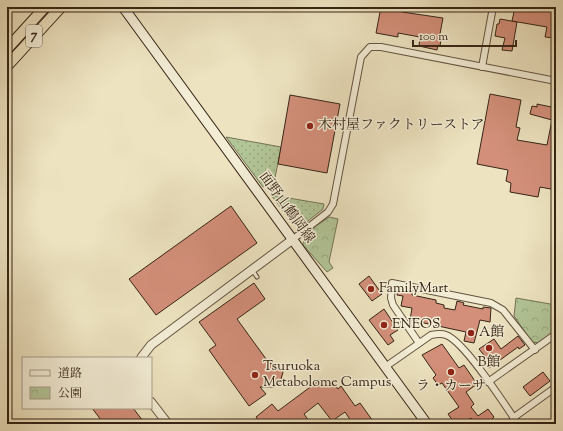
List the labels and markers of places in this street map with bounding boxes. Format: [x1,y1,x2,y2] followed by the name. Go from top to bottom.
[318,116,485,136] place label: 木村屋ファクトリーストア
[305,121,315,131] marker: 木村屋ファクトリーストア
[379,279,448,299] place label: FamilyMart
[366,284,376,294] marker: FamilyMart
[392,315,440,335] place label: ENEOS
[379,320,389,330] marker: ENEOS
[479,323,504,343] place label: A館
[466,328,476,338] marker: A館
[484,343,494,353] marker: B館
[478,353,500,373] place label: B館
[263,357,391,393] place label: Tsuruoka Metabolome Campus
[446,367,456,377] marker: ラ・カーサ
[250,370,260,380] marker: Tsuruoka Metabolome Campus
[416,377,486,397] place label: ラ・カーサ

